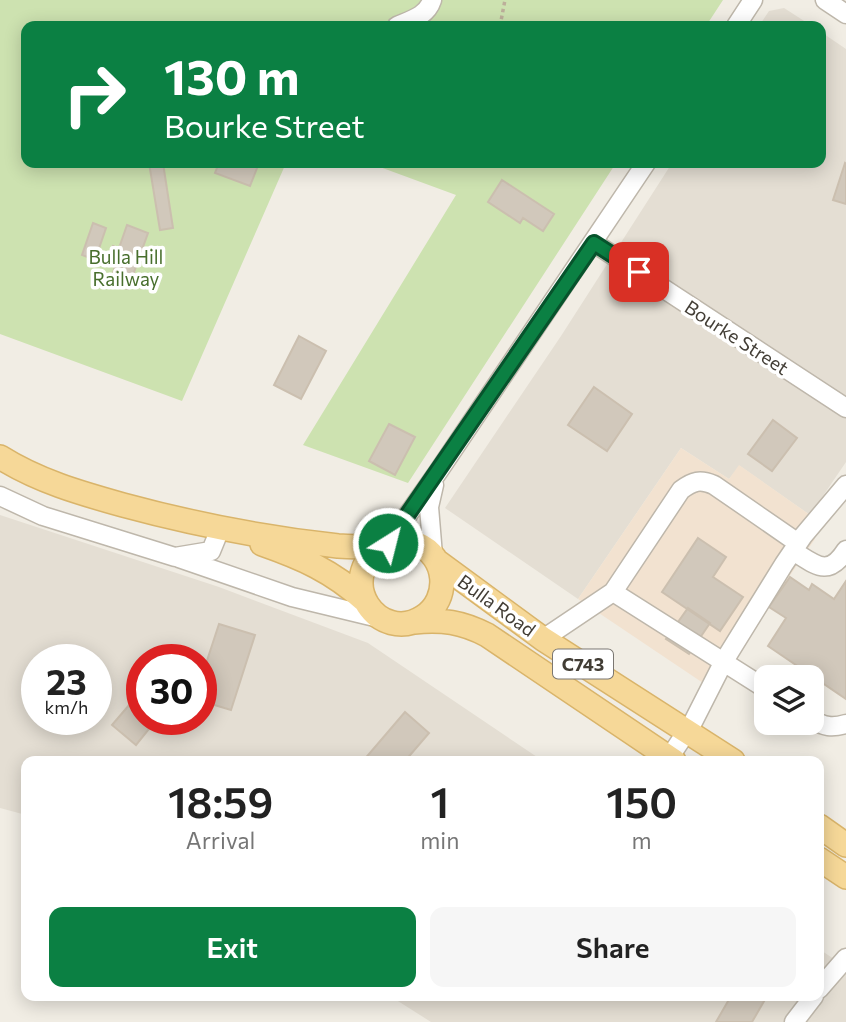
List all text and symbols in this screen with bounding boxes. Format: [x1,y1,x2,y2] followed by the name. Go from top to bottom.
[164,45,299,105] text: 130 m
[49,49,140,140] icon: right
[164,105,365,145] text: Bourke Street
[609,242,669,302] pin
[89,245,163,290] park label: Bulla Hill Railway
[620,253,658,291] icon: arrive
[681,295,793,379] street label: Bourke Street
[351,506,425,580] position arrow
[454,569,540,641] street label: Bulla Road
[126,644,217,735] speed limit sign: 30
[553,650,613,678] road number: C743
[46,659,87,702] text: 23
[754,665,824,735] map controls
[754,665,824,735] button: layers
[45,696,88,718] text: km/h
[168,775,273,827] text: 18:59
[430,775,449,827] text: 1
[606,775,677,827] text: 150
[186,826,255,854] text: Arrival
[420,826,459,854] text: min
[632,826,652,854] text: m
[49,907,416,987] button: Exit
[430,907,796,987] button: Share

